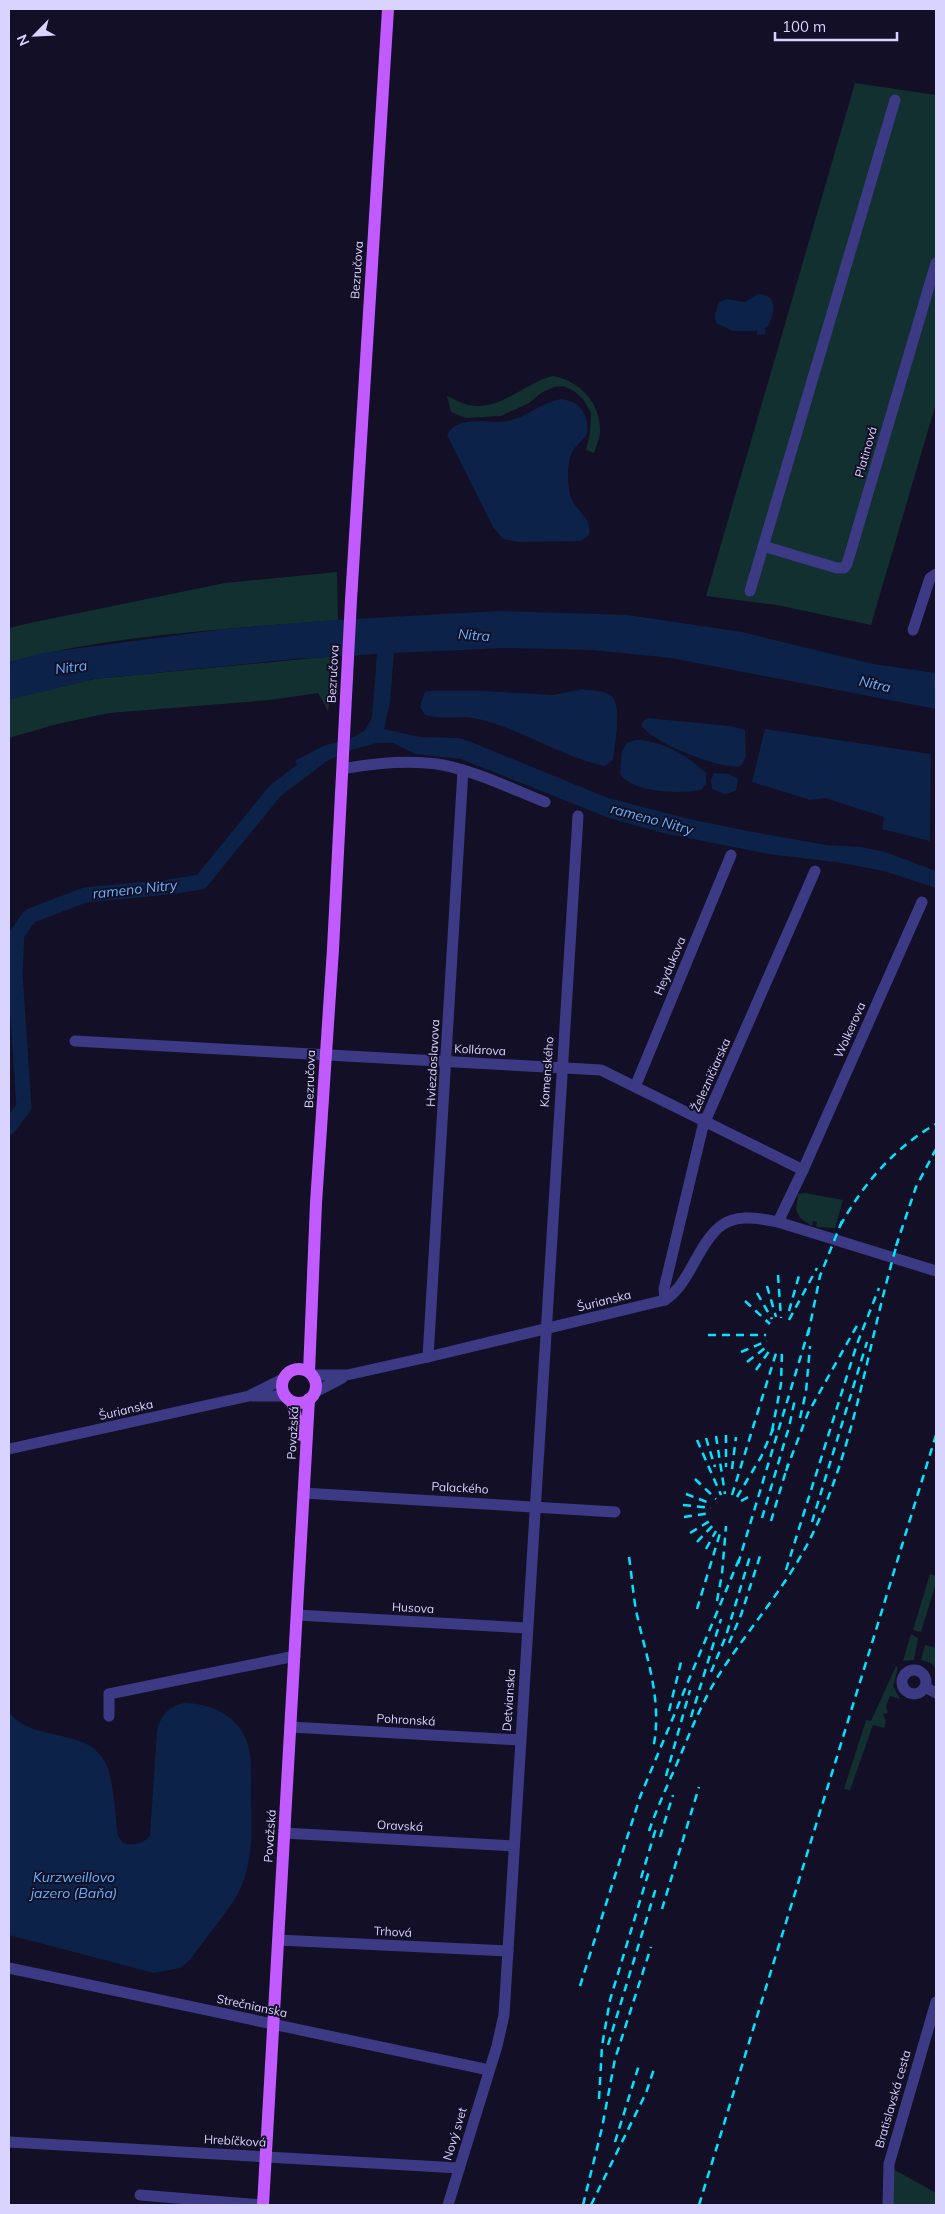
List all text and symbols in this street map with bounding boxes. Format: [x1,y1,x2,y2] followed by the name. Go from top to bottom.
[10,10,60,60] north arrow
[775,10,898,42] scale bar
[782,17,826,36] text: 100 m
[13,32,33,49] text: N
[347,240,366,300] street label: Bezručova
[851,425,880,479] street label: Platinová
[457,625,491,645] water label: Nitra
[323,645,342,703] street label: Bezručova
[54,656,88,678] water label: Nitra
[857,672,893,696] water label: Nitra
[609,799,696,839] water label: rameno Nitry
[92,876,179,902] water label: rameno Nitry
[650,934,689,997] street label: Heydukova
[831,1000,868,1060] street label: Wolkerova
[423,1019,442,1107] street label: Hviezdoslavova
[537,1036,556,1108] street label: Komenského
[688,1036,733,1114] street label: Železničiarska
[454,1041,506,1058] street label: Kollárova
[301,1050,318,1108] street label: Bezručova
[575,1287,632,1314] street label: Šurianska
[97,1396,154,1423] street label: Šurianska
[284,1406,301,1460] street label: Považská
[431,1479,489,1496] street label: Palackého
[392,1599,435,1616] street label: Husova
[499,1668,518,1732] street label: Detvianska
[376,1710,436,1729] street label: Pohronská
[260,1809,279,1863] street label: Považská
[377,1817,424,1834] street label: Oravská
[29,1868,117,1902] water label: Kurzweillovo jazero (Baňa)
[374,1923,412,1940] street label: Trhová
[215,1991,289,2020] street label: Strečnianska
[871,2048,914,2149] street label: Bratislavská cesta
[439,2106,470,2162] street label: Nový svet
[203,2131,267,2150] street label: Hrebíčková

